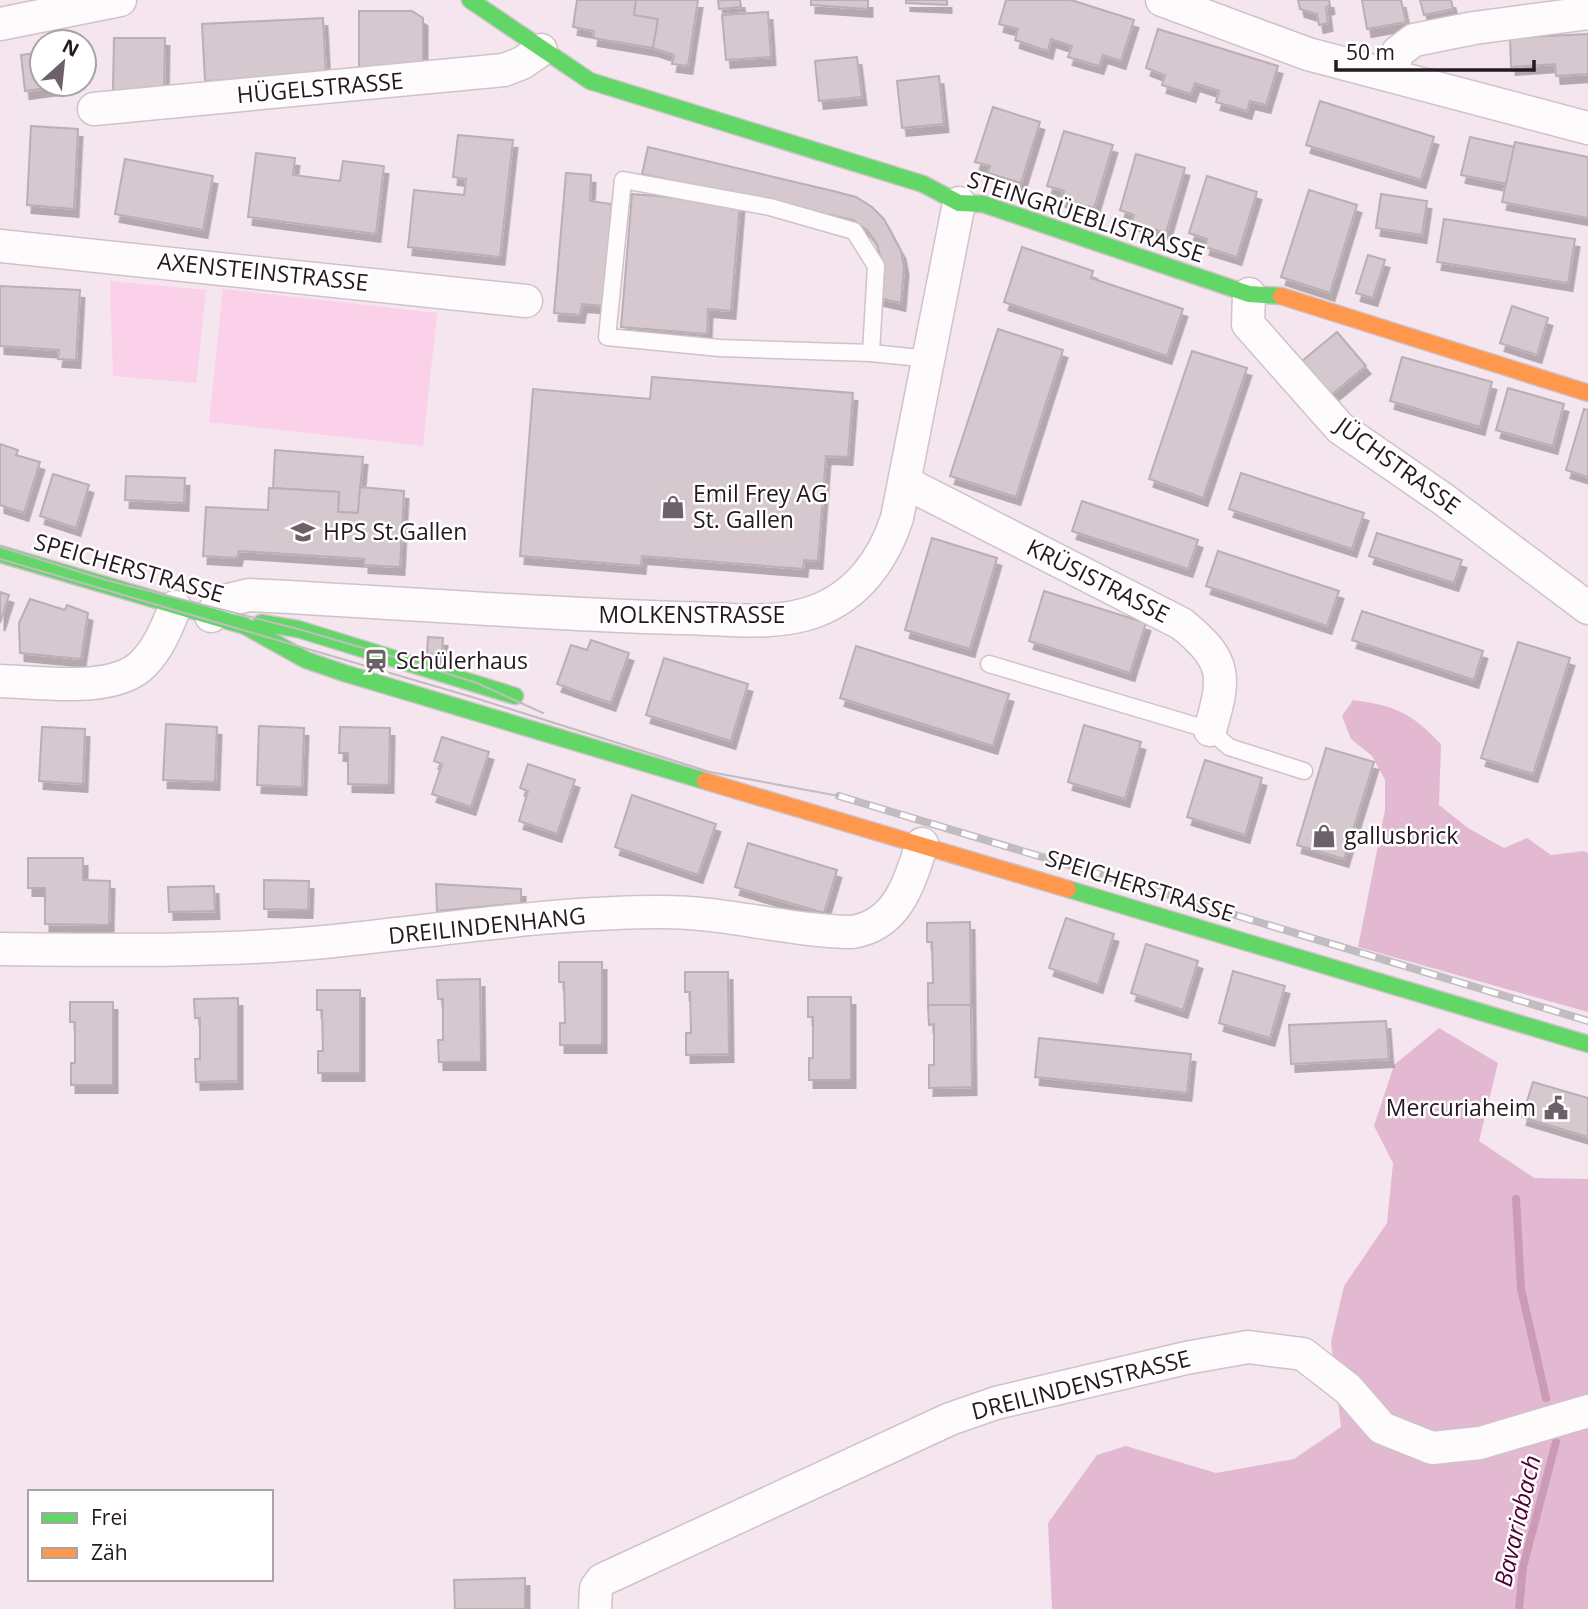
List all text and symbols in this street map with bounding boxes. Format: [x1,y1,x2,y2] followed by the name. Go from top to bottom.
[28,28,98,98] north arrow
[1336,28,1534,72] scale bar
[58,33,84,63] text: N
[1346,38,1395,66] text: 50 m
[235,64,405,110] street label: HÜGELSTRASSE
[964,163,1209,270] street label: STEINGRÜEBLISTRASSE
[156,244,370,298] street label: AXENSTEINSTRASSE
[1328,408,1467,521] street label: JÜCHSTRASSE
[693,477,828,535] place label: Emil Frey AG St. Gallen
[659,493,687,521] shop icon: Emil Frey AG St. Gallen
[323,515,467,547] place label: HPS St.Gallen
[289,518,317,546] school or university icon: HPS St.Gallen
[31,525,228,609] street label: SPEICHERSTRASSE
[1022,530,1175,630] street label: KRÜSISTRASSE
[599,598,785,630] street label: MOLKENSTRASSE
[396,644,528,676] place label: Schülerhaus
[362,647,390,675] station icon: Schülerhaus
[1344,819,1458,851] place label: gallusbrick
[1310,822,1338,850] shop icon: gallusbrick
[1042,841,1239,929] street label: SPEICHERSTRASSE
[387,899,587,951] street label: DREILINDENHANG
[1386,1091,1536,1123] place label: Mercuriaheim
[1542,1094,1570,1122] public building icon: Mercuriaheim
[968,1341,1194,1427] street label: DREILINDENSTRASSE
[1485,1452,1548,1590] water label: Bavariabach
[28,1490,273,1581] legend
[91,1503,128,1531] text: Frei
[91,1538,128,1566] text: Zäh

